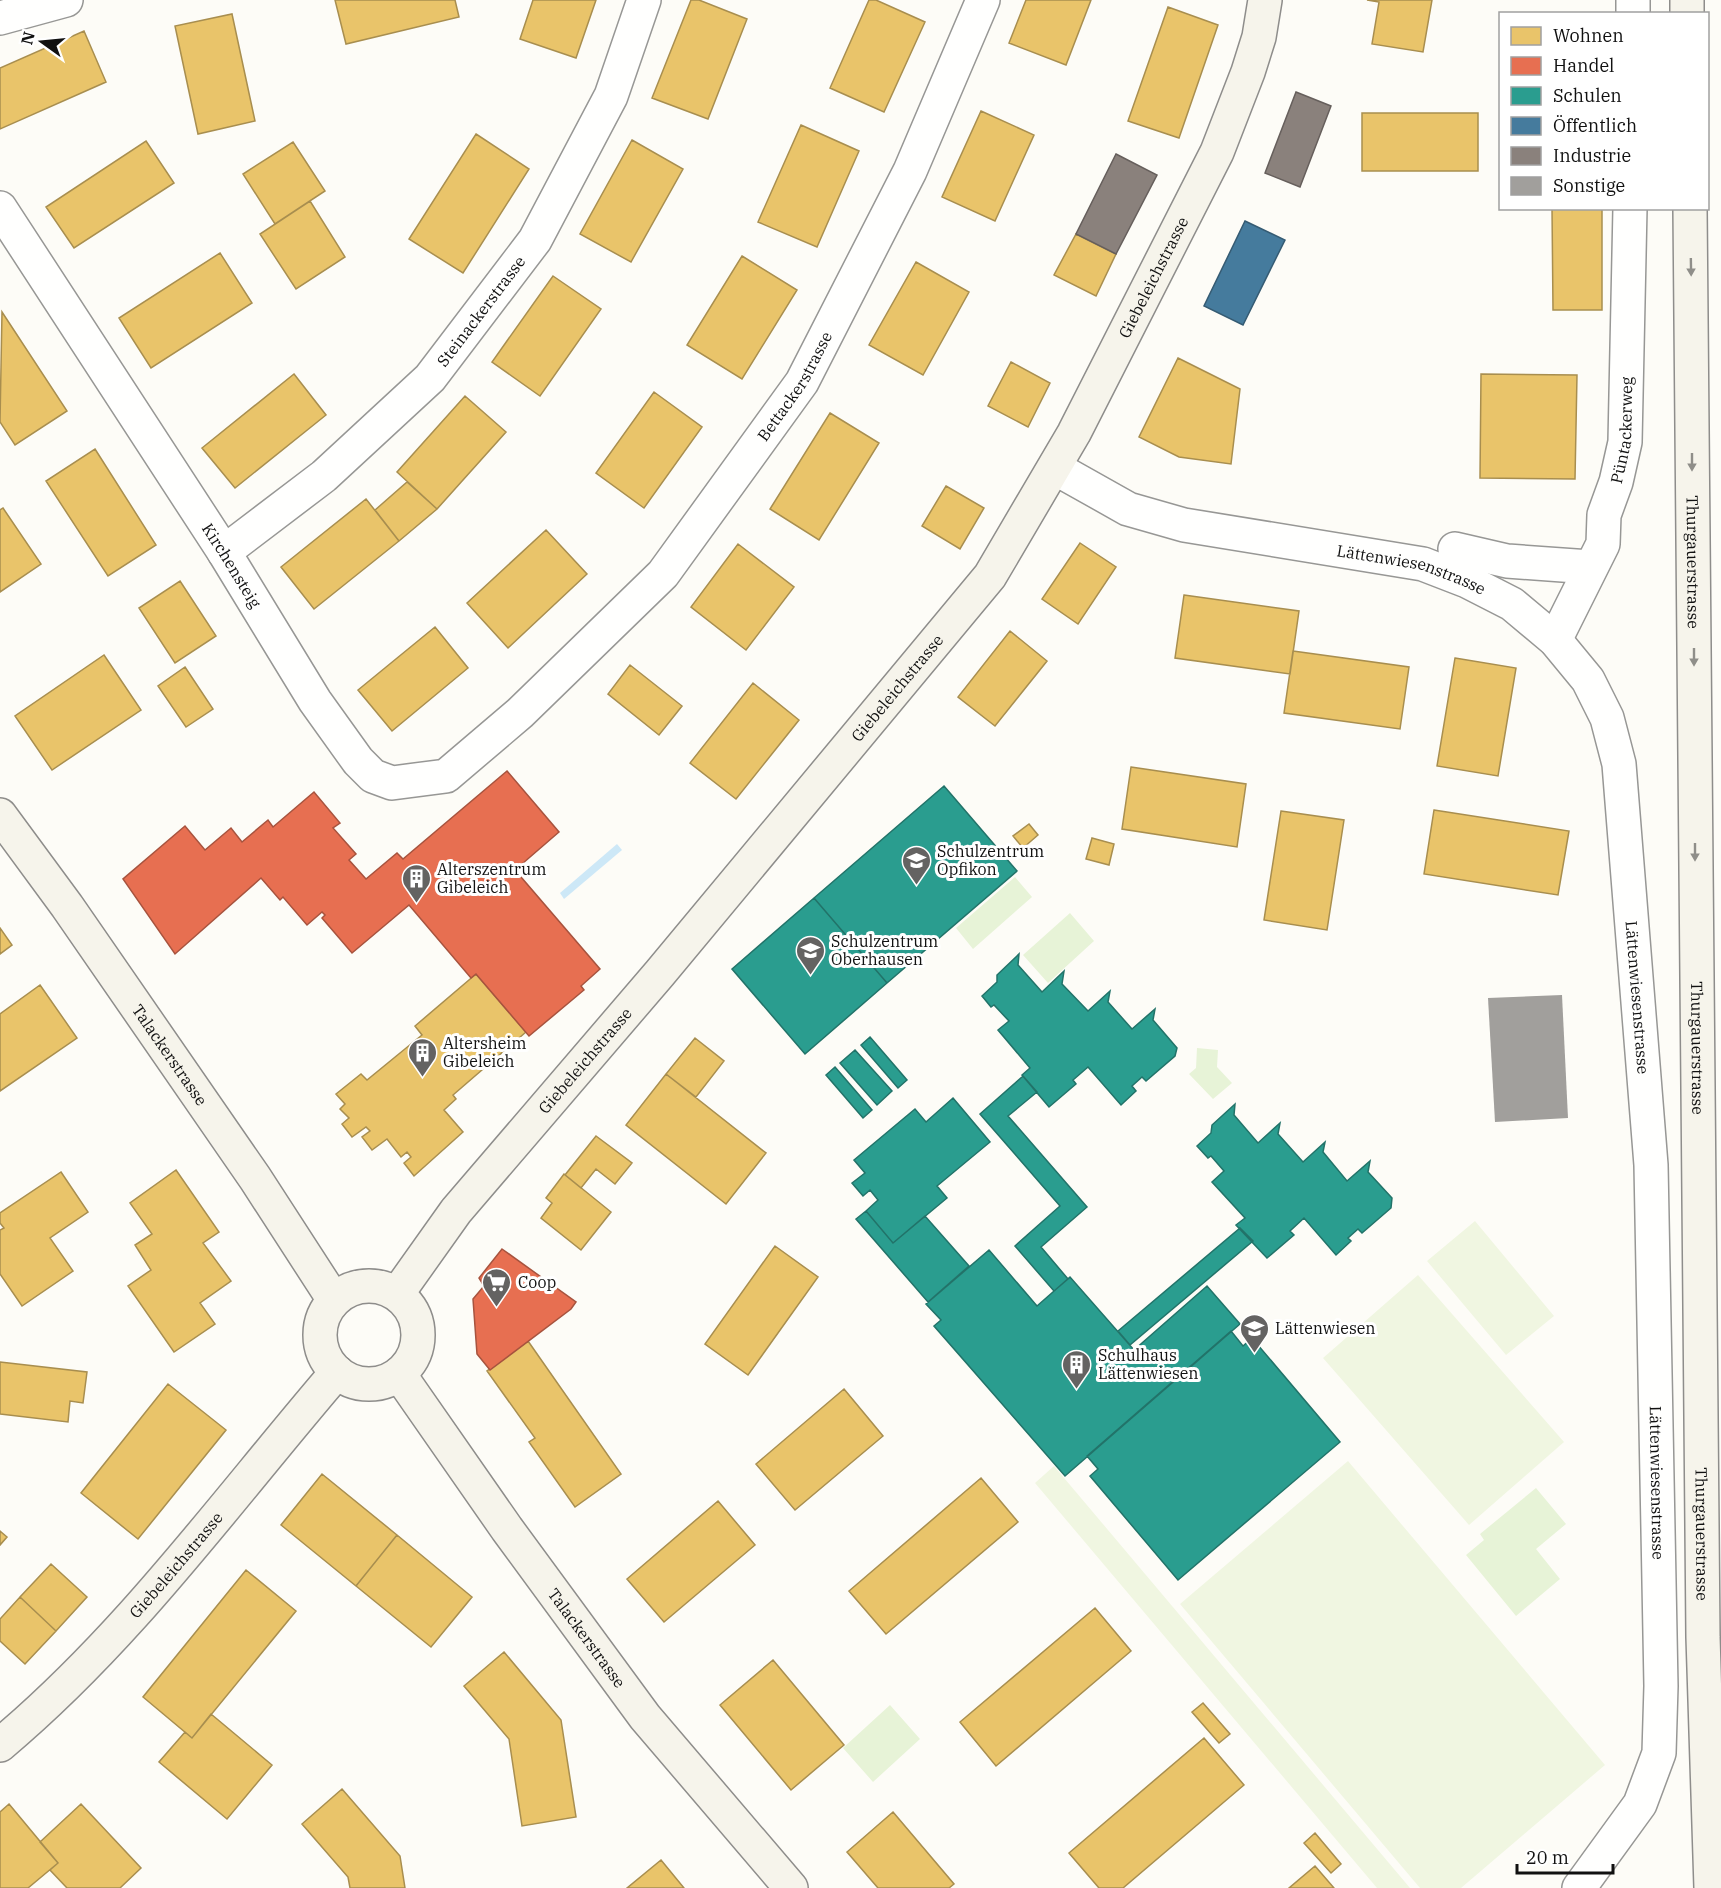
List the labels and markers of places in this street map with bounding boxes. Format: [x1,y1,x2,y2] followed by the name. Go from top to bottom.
[937,841,1044,879] place label: Schulzentrum Opfikon
[900,844,932,886] school or university icon: Schulzentrum Opfikon
[437,859,546,897] place label: Alterszentrum Gibeleich
[400,862,432,904] building icon: Alterszentrum Gibeleich
[831,931,938,969] place label: Schulzentrum Oberhausen
[794,934,826,976] school or university icon: Schulzentrum Oberhausen
[443,1033,527,1071] place label: Altersheim Gibeleich
[406,1036,438,1078] building icon: Altersheim Gibeleich
[481,1266,513,1308] supermarket icon: Coop
[518,1272,556,1292] place label: Coop
[1238,1312,1270,1354] school or university icon: Lättenwiesen
[1275,1318,1376,1338] place label: Lättenwiesen
[1098,1345,1199,1383] place label: Schulhaus Lättenwiesen
[1061,1348,1093,1390] building icon: Schulhaus Lättenwiesen

